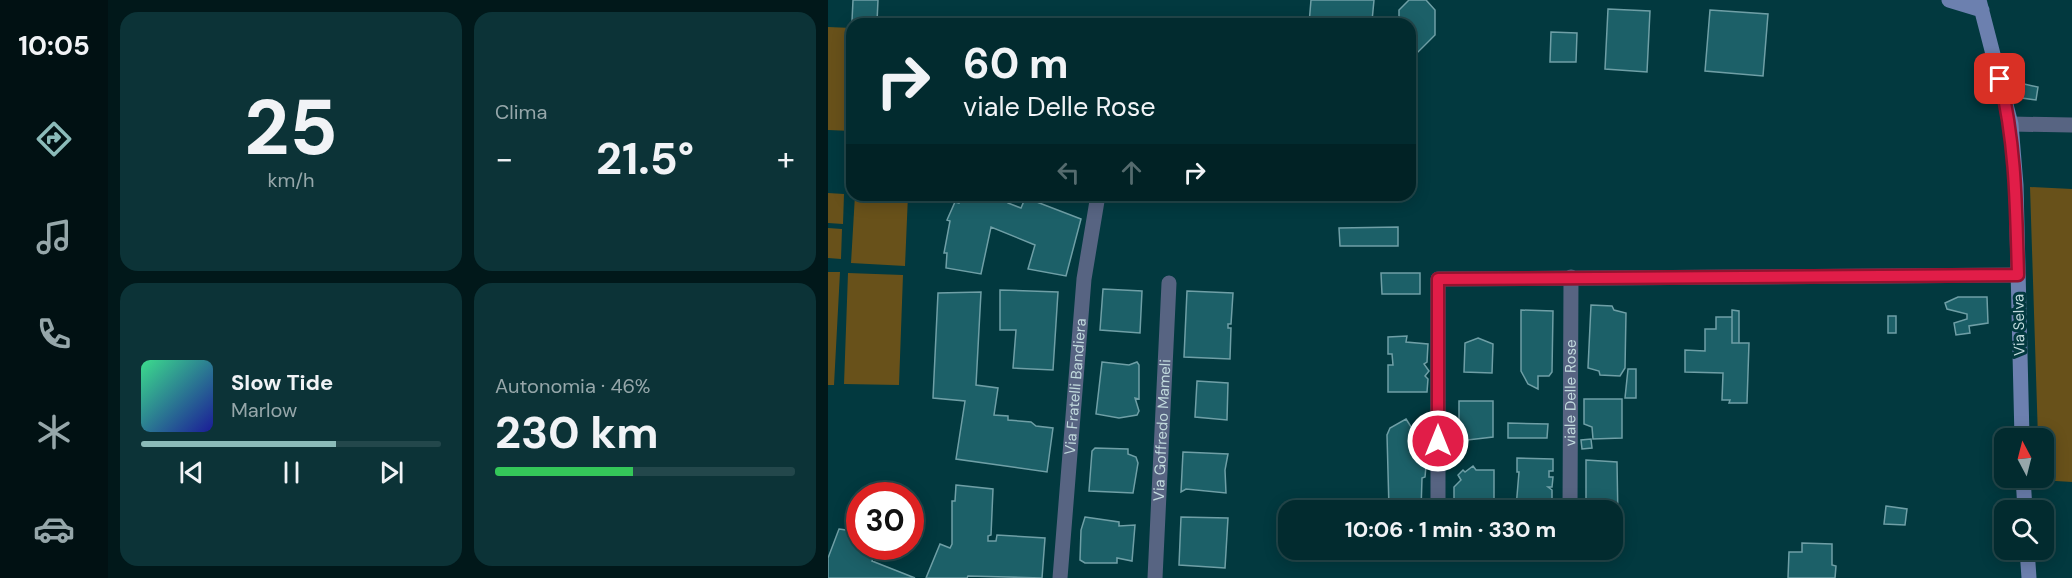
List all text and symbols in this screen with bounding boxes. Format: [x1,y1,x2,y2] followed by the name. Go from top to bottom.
[18,28,90,63] text: 10:05
[963,36,1069,91] text: 60 m
[864,42,942,120] icon: right
[1974,53,2025,104] pin
[1983,62,2016,95] icon: arrive
[244,77,338,178] text: 25
[963,89,1156,124] text: viale Delle Rose
[495,99,547,125] text: Clima
[33,118,75,160] icon: directions
[596,129,694,188] text: 21.5°
[495,137,513,180] text: −
[777,137,795,180] text: +
[1052,156,1085,189] icon: left
[1115,156,1148,189] icon: ahead
[1178,156,1211,189] icon: right
[267,167,315,193] text: km/h
[33,216,75,258] icon: music
[2008,294,2030,356] street label: Via Selva
[33,313,75,355] icon: phone
[1060,318,1091,456] street label: Via Fratelli Bandiera
[1560,339,1581,447] street label: viale Delle Rose
[1149,359,1175,502] street label: Via Goffredo Mameli
[231,368,333,397] text: Slow Tide
[495,373,650,399] text: Autonomia · 46%
[231,397,297,423] text: Marlow
[495,403,659,462] text: 230 km
[1406,409,1470,473] position arrow
[33,411,75,453] icon: climate
[1994,428,2054,488] north arrow
[1994,428,2054,560] map controls
[175,456,208,489] icon: previous
[275,456,308,489] icon: pause
[375,456,408,489] icon: next
[846,482,924,560] speed limit sign: 30
[1994,500,2054,560] button: search
[33,508,75,550] icon: car
[1345,515,1556,544] text: 10:06 · 1 min · 330 m

